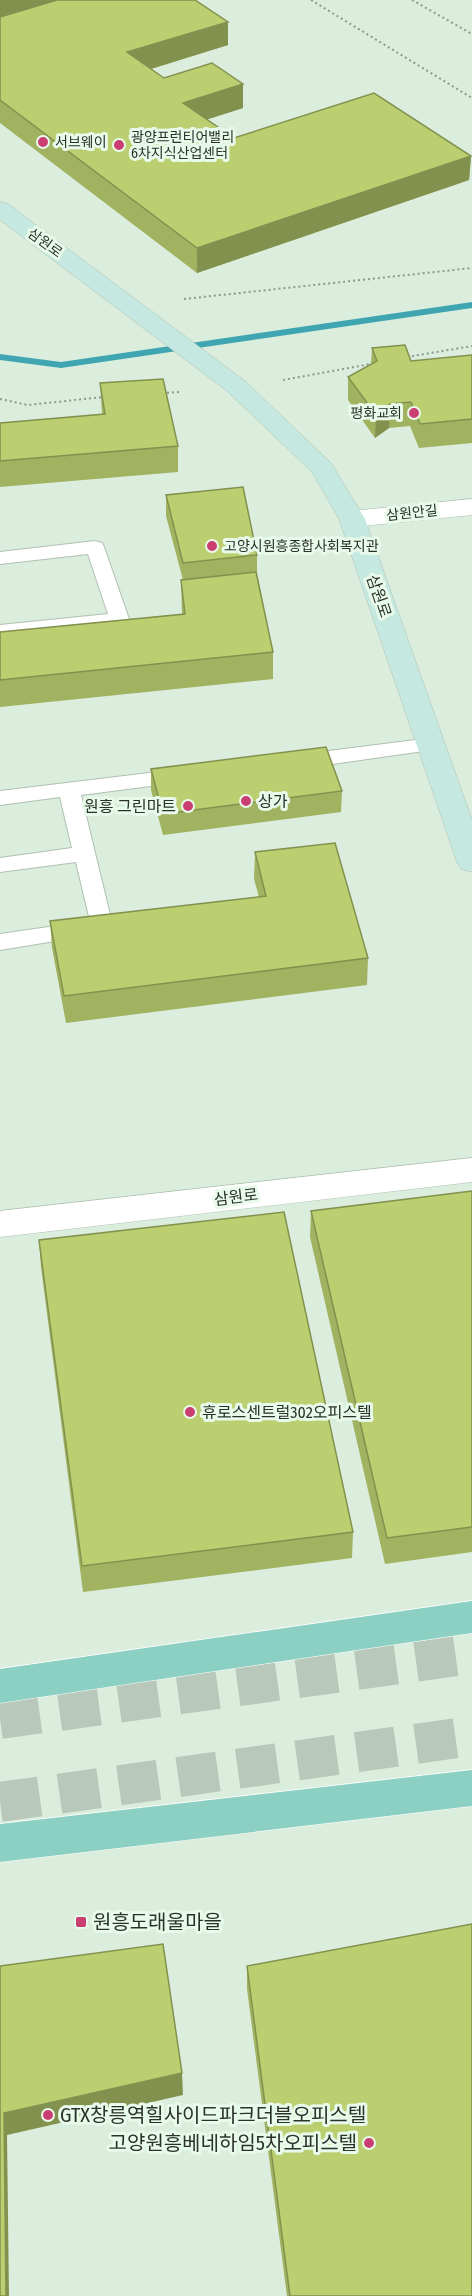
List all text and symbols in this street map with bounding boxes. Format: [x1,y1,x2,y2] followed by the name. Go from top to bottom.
[131,129,234,162] place label: 광양프런티어밸리 6차지식산업센터
[55,134,107,151] place label: 서브웨이
[36,135,50,149] marker: 서브웨이
[112,138,126,152] marker: 광양프런티어밸리 6차지식산업센터
[24,225,66,261] street label: 삼원로
[350,405,402,422] place label: 평화교회
[407,406,421,420] marker: 평화교회
[385,502,439,524] street label: 삼원안길
[224,538,379,555] place label: 고양시원흥종합사회복지관
[205,539,219,553] marker: 고양시원흥종합사회복지관
[363,572,395,620] street label: 삼원로
[258,792,288,811] place label: 상가
[239,794,253,808] marker: 상가
[84,797,176,816] place label: 원흥 그린마트
[181,799,195,813] marker: 원흥 그린마트
[213,1185,259,1209] street label: 삼원로
[202,1403,372,1422] place label: 휴로스센트럴302오피스텔
[183,1405,197,1419] marker: 휴로스센트럴302오피스텔
[93,1910,222,1934] place label: 원흥도래울마을
[74,1915,88,1929] marker: 원흥도래울마을
[60,2103,366,2127] place label: GTX창릉역힐사이드파크더블오피스텔
[41,2108,55,2122] marker: GTX창릉역힐사이드파크더블오피스텔
[109,2131,357,2155] place label: 고양원흥베네하임5차오피스텔
[362,2136,376,2150] marker: 고양원흥베네하임5차오피스텔

